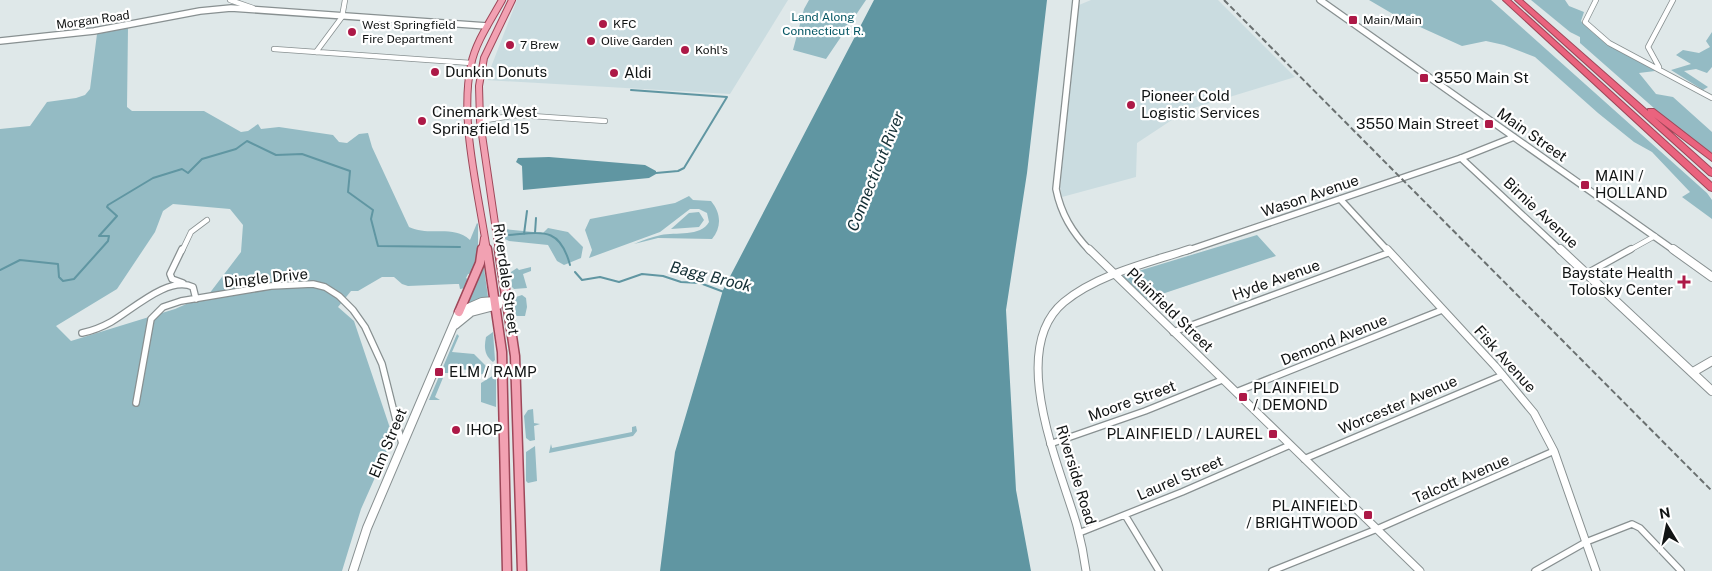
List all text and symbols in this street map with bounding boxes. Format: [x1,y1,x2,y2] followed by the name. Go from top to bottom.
[55,8,131,32] street label: Morgan Road
[782,10,864,38] park label: Land Along Connecticut R.
[1363,13,1422,27] place label: Main/Main
[1347,14,1359,26] marker: Main/Main
[613,17,637,31] place label: KFC
[362,18,456,46] place label: West Springfield Fire Department
[597,18,609,30] marker: KFC
[346,26,358,38] marker: West Springfield Fire Department
[601,34,673,48] place label: Olive Garden
[585,35,597,47] marker: Olive Garden
[520,38,559,52] place label: 7 Brew
[504,39,516,51] marker: 7 Brew
[695,43,728,57] place label: Kohl's
[679,44,691,56] marker: Kohl's
[445,63,547,80] place label: Dunkin Donuts
[624,64,652,81] place label: Aldi
[429,66,441,78] marker: Dunkin Donuts
[608,67,620,79] marker: Aldi
[1434,69,1529,86] place label: 3550 Main St
[1418,72,1430,84] marker: 3550 Main St
[1141,87,1260,121] place label: Pioneer Cold Logistic Services
[1125,99,1137,111] marker: Pioneer Cold Logistic Services
[432,103,538,137] place label: Cinemark West Springfield 15
[1494,104,1571,165] street label: Main Street
[843,108,909,234] water label: Connecticut River
[416,115,428,127] marker: Cinemark West Springfield 15
[1356,115,1479,132] place label: 3550 Main Street
[1483,118,1495,130] marker: 3550 Main Street
[1595,167,1667,201] place label: MAIN / HOLLAND
[1259,171,1361,220] street label: Wason Avenue
[1501,174,1582,251] street label: Birnie Avenue
[1579,179,1591,191] marker: MAIN / HOLLAND
[490,222,523,336] street label: Riverdale Street
[1230,256,1322,303] street label: Hyde Avenue
[668,257,754,296] water label: Bagg Brook
[1124,264,1217,355] street label: Plainfield Street
[1562,264,1673,298] place label: Baystate Health Tolosky Center
[223,265,309,290] street label: Dingle Drive
[1677,275,1691,289] marker: Baystate Health Tolosky Center
[1278,310,1389,369] street label: Demond Avenue
[1471,322,1540,395] street label: Fisk Avenue
[449,363,537,380] place label: ELM / RAMP
[433,366,445,378] marker: ELM / RAMP
[1336,372,1460,437] street label: Worcester Avenue
[1086,377,1178,424] street label: Moore Street
[1253,379,1339,413] place label: PLAINFIELD / DEMOND
[1237,391,1249,403] marker: PLAINFIELD / DEMOND
[365,405,410,480] street label: Elm Street
[466,421,503,438] place label: IHOP
[1053,423,1100,527] street label: Riverside Road
[450,424,462,436] marker: IHOP
[1106,425,1263,442] place label: PLAINFIELD / LAUREL
[1267,428,1279,440] marker: PLAINFIELD / LAUREL
[1410,451,1511,506] street label: Talcott Avenue
[1134,452,1226,503] street label: Laurel Street
[1246,497,1358,531] place label: PLAINFIELD / BRIGHTWOOD
[1642,501,1692,551] north arrow
[1658,504,1672,522] text: N
[1362,509,1374,521] marker: PLAINFIELD / BRIGHTWOOD

